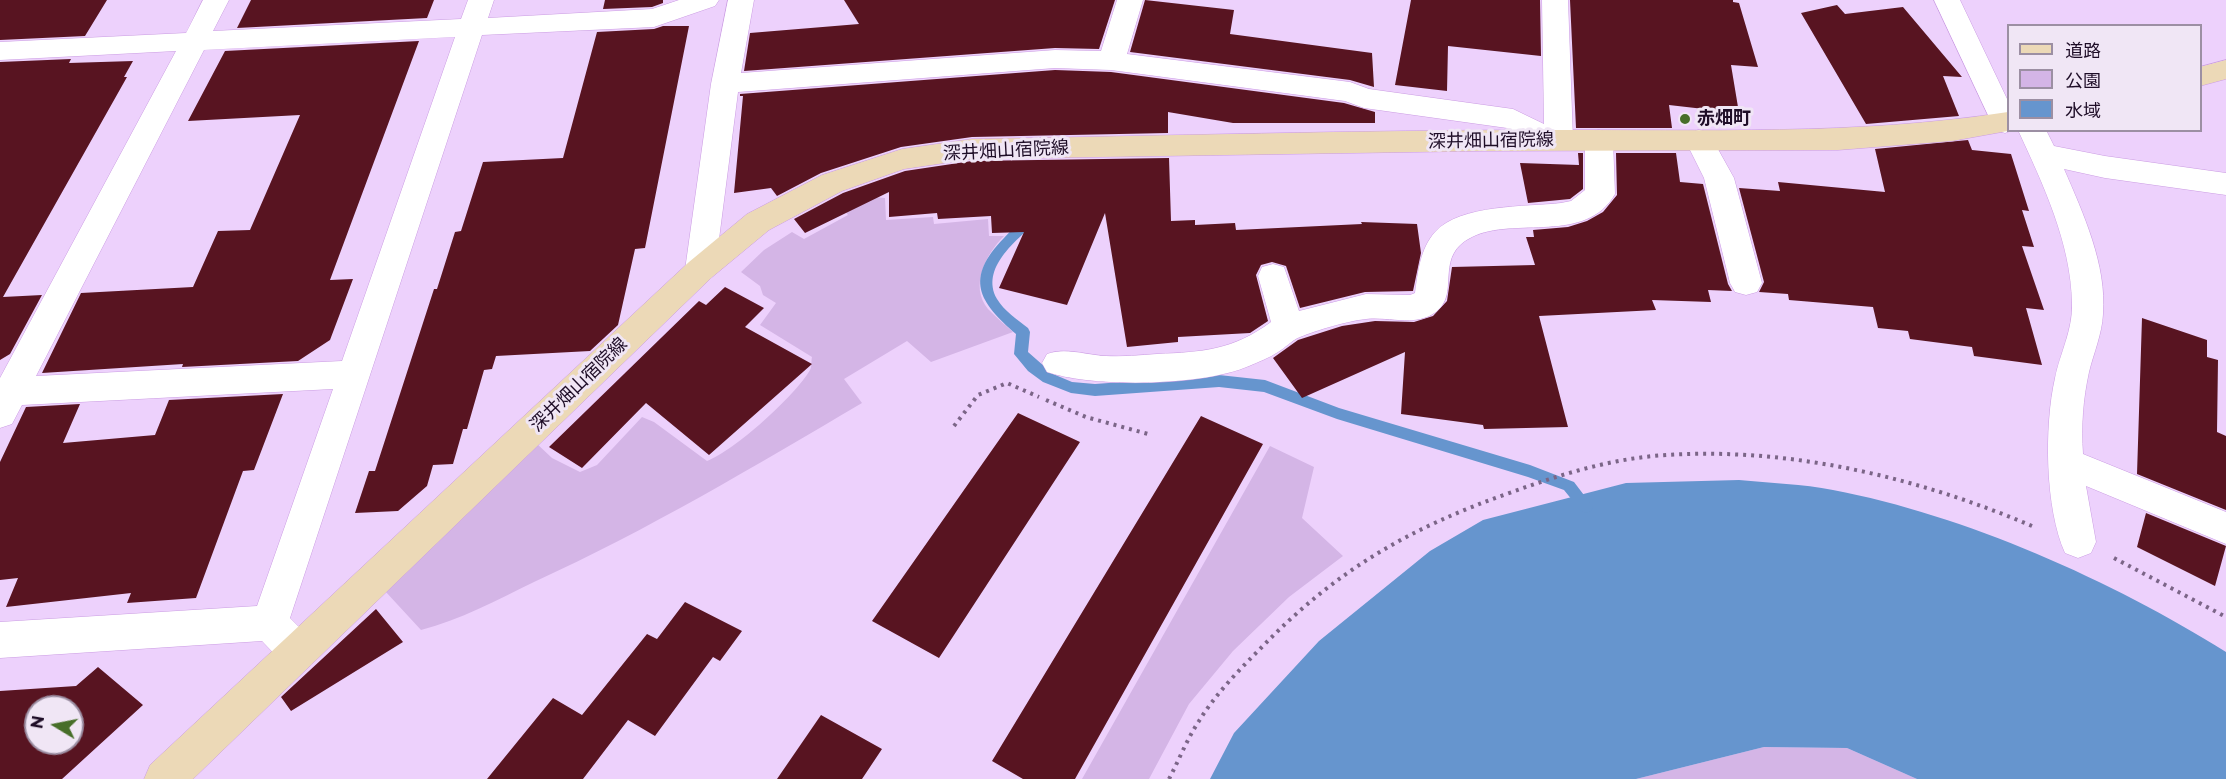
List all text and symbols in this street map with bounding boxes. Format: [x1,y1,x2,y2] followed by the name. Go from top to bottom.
[2007,24,2202,132] legend
[2065,40,2101,62] text: 道路
[2065,70,2101,92] text: 公園
[2065,100,2101,122] text: 水域
[1697,108,1751,130] place label: 赤畑町
[1678,112,1692,126] marker: 赤畑町
[1428,129,1554,153] street label: 深井畑山宿院線
[943,137,1069,165] street label: 深井畑山宿院線
[526,333,632,437] street label: 深井畑山宿院線
[24,695,84,755] north arrow
[27,714,48,730] text: N

